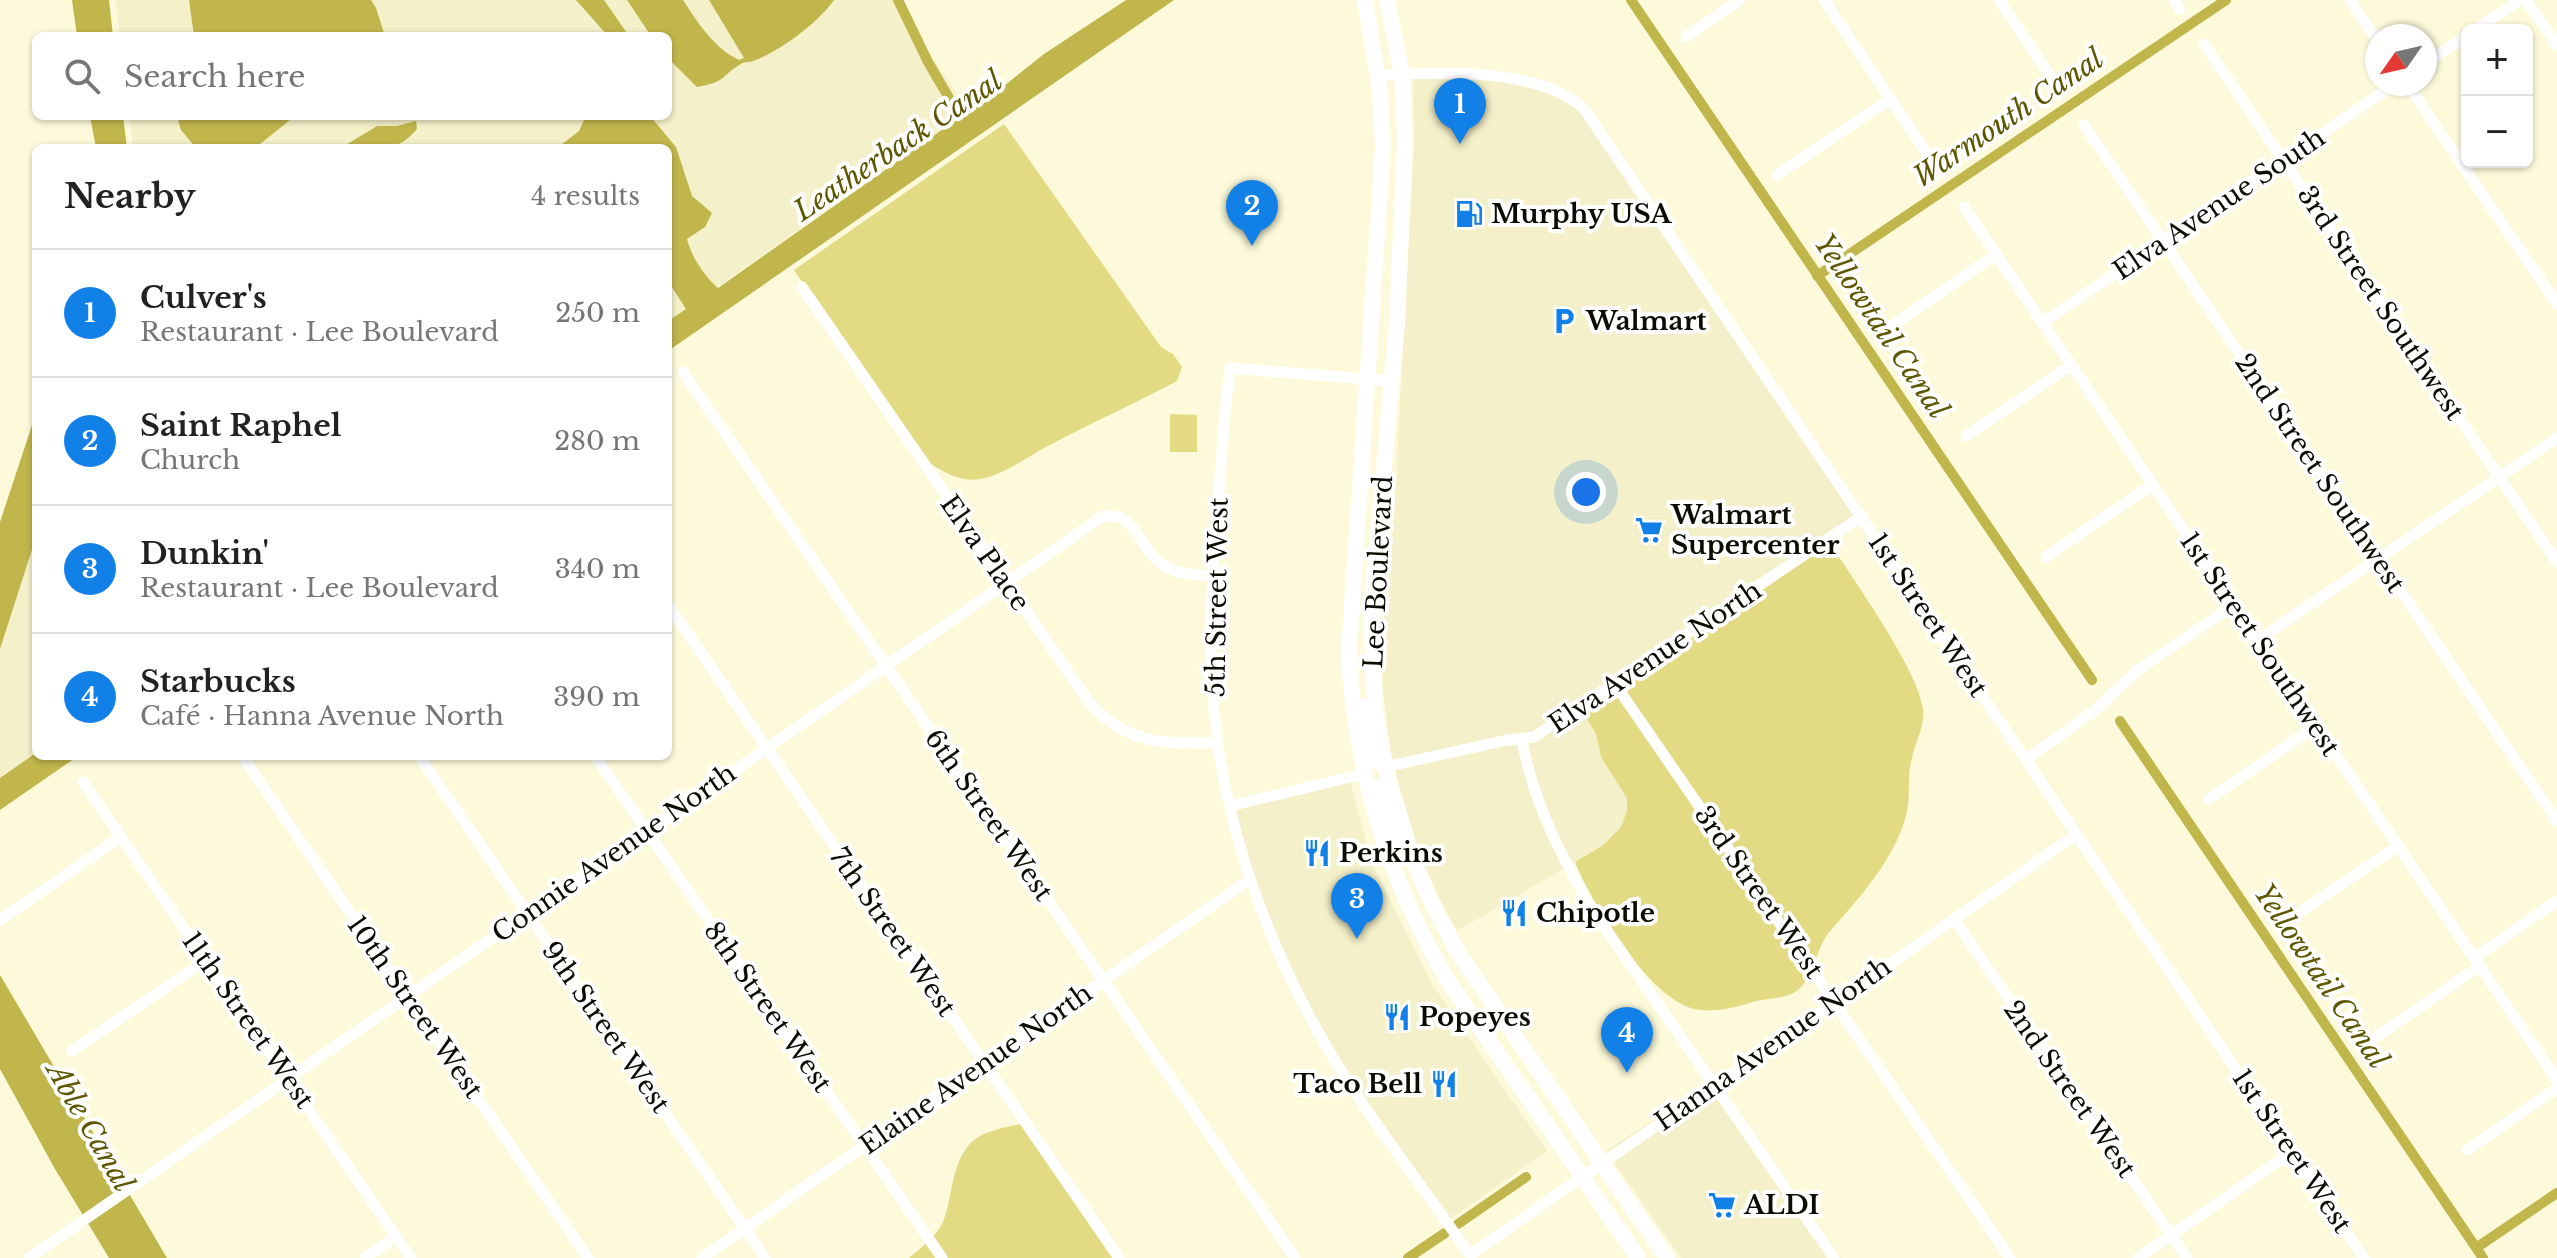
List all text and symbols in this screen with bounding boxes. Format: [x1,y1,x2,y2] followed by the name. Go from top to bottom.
[2365,24,2437,96] north arrow
[2461,24,2533,168] map controls
[2461,24,2533,96] button: +
[32,32,672,120] search box
[1906,41,2110,195] water label: Warmouth Canal
[60,54,104,98] icon: search
[124,58,305,95] text: Search here
[786,63,1009,229] water label: Leatherback Canal
[1434,78,1486,144] pin: 1
[2461,96,2533,168] button: −
[2107,121,2331,287] street label: Elva Avenue South
[64,175,196,217] text: Nearby
[531,180,640,212] text: 4 results
[1226,180,1278,246] pin: 2
[2291,180,2471,426] street label: 3rd Street Southwest
[1491,198,1672,230] place label: Murphy USA
[1454,199,1484,229] fuel station icon: Murphy USA
[1806,227,1956,425] water label: Yellowtail Canal
[140,279,267,316] text: Culver's
[84,297,96,329] text: 1
[555,297,640,329] text: 250 m
[1585,305,1706,337] place label: Walmart
[1549,306,1579,336] parking icon: Walmart
[140,316,499,348] text: Restaurant · Lee Boulevard
[2228,347,2412,599] street label: 2nd Street Southwest
[140,407,341,444] text: Saint Raphel
[82,425,98,457] text: 2
[554,425,640,457] text: 280 m
[140,444,240,476] text: Church
[1566,472,1606,512] your location
[1357,475,1399,669] street label: Lee Boulevard
[933,489,1037,617] street label: Elva Place
[1199,497,1235,697] street label: 5th Street West
[1670,499,1840,561] place label: Walmart Supercenter
[1634,515,1664,545] supermarket icon: Walmart Supercenter
[2173,526,2347,762] street label: 1st Street Southwest
[1861,527,1995,703] street label: 1st Street West
[140,535,269,572] text: Dunkin'
[82,553,98,585] text: 3
[555,553,640,585] text: 340 m
[140,572,499,604] text: Restaurant · Lee Boulevard
[1543,574,1767,740] street label: Elva Avenue North
[140,663,296,700] text: Starbucks
[81,681,99,713] text: 4
[553,681,640,713] text: 390 m
[140,700,504,732] text: Café · Hanna Avenue North
[918,723,1060,907] street label: 6th Street West
[486,757,742,949] street label: Connie Avenue North
[1688,800,1830,984] street label: 3rd Street West
[1339,837,1443,869] place label: Perkins
[1302,838,1332,868] restaurant icon: Perkins
[823,842,963,1022] street label: 7th Street West
[1331,873,1383,939] pin: 3
[2246,877,2396,1075] water label: Yellowtail Canal
[1536,897,1655,929] place label: Chipotle
[1499,898,1529,928] restaurant icon: Chipotle
[340,910,490,1104] street label: 10th Street West
[697,916,839,1099] street label: 8th Street West
[175,926,321,1115] street label: 11th Street West
[535,935,677,1119] street label: 9th Street West
[1649,950,1897,1138] street label: Hanna Avenue North
[854,977,1098,1161] street label: Elaine Avenue North
[1997,994,2143,1184] street label: 2nd Street West
[1419,1001,1531,1033] place label: Popeyes
[1382,1002,1412,1032] restaurant icon: Popeyes
[1601,1007,1653,1073] pin: 4
[37,1053,141,1198] water label: Able Canal
[2225,1063,2359,1239] street label: 1st Street West
[1293,1068,1422,1100] place label: Taco Bell
[1429,1069,1459,1099] restaurant icon: Taco Bell
[1743,1189,1819,1221] place label: ALDI
[1707,1190,1737,1220] supermarket icon: ALDI

